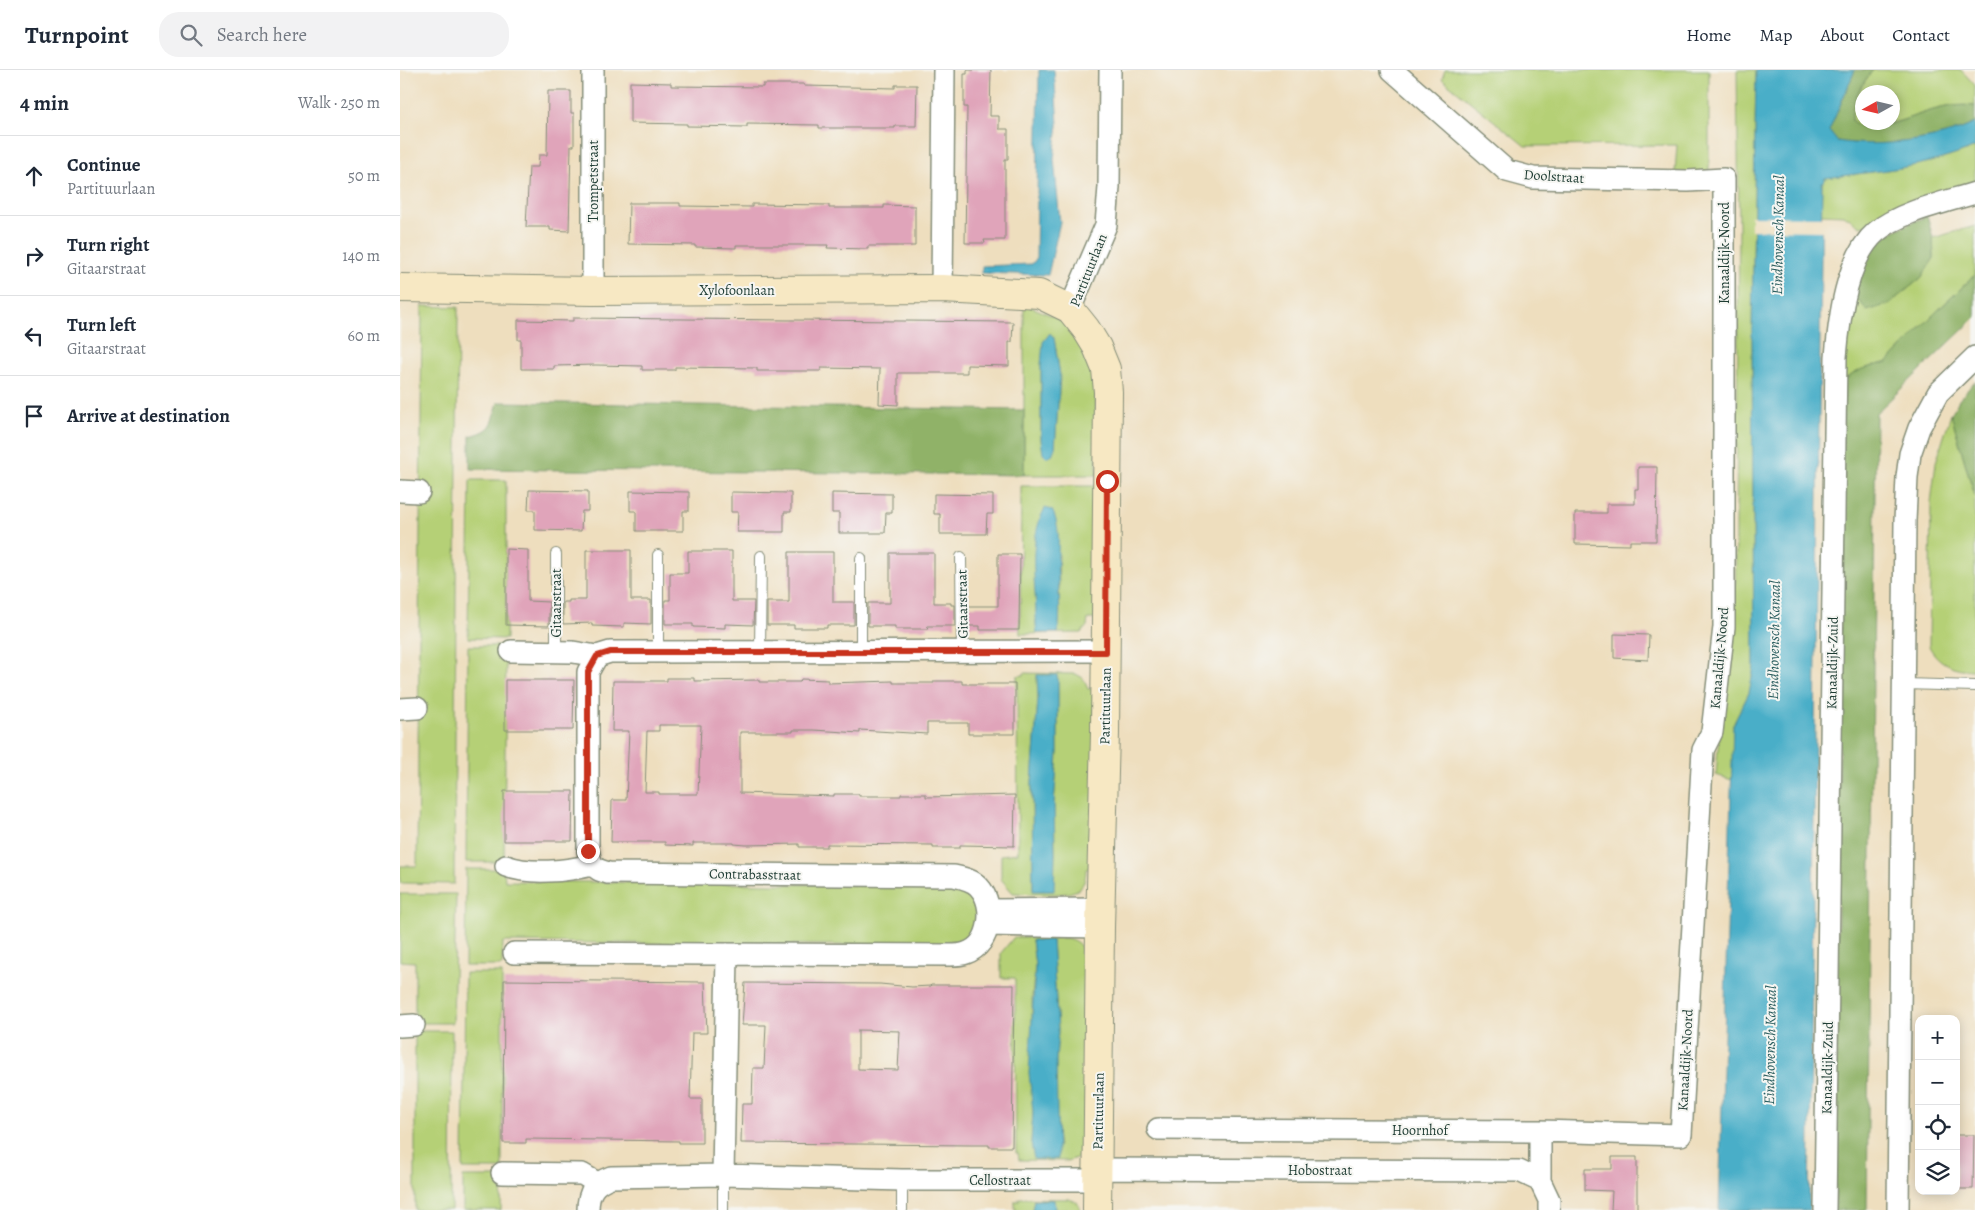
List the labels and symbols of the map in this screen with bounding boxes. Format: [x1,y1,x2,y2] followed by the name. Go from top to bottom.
[1855,85,1900,130] north arrow
[584,139,603,222] street label: Trompetstraat
[1523,165,1585,188] street label: Doolstraat
[1767,175,1789,295] water label: Eindhovensch Kanaal
[1715,201,1734,304] street label: Kanaaldijk-Noord
[1065,231,1112,310] street label: Partituurlaan
[699,281,775,300] street label: Xylofoonlaan
[1096,470,1119,493] route start
[547,568,566,638] street label: Gitaarstraat
[952,569,973,639] street label: Gitaarstraat
[1763,580,1785,700] water label: Eindhovensch Kanaal
[1706,606,1733,710] street label: Kanaaldijk-Noord
[1822,616,1843,710] street label: Kanaaldijk-Zuid
[1095,667,1116,745] street label: Partituurlaan
[577,840,600,863] route end
[709,864,801,885] street label: Contrabasstraat
[1759,985,1781,1105] water label: Eindhovensch Kanaal
[1673,1008,1698,1112] street label: Kanaaldijk-Noord
[1817,1021,1838,1115] street label: Kanaaldijk-Zuid
[1088,1072,1109,1150] street label: Partituurlaan
[1392,1121,1451,1140] street label: Hoornhof
[1288,1161,1353,1180] street label: Hobostraat
[969,1171,1031,1190] street label: Cellostraat

